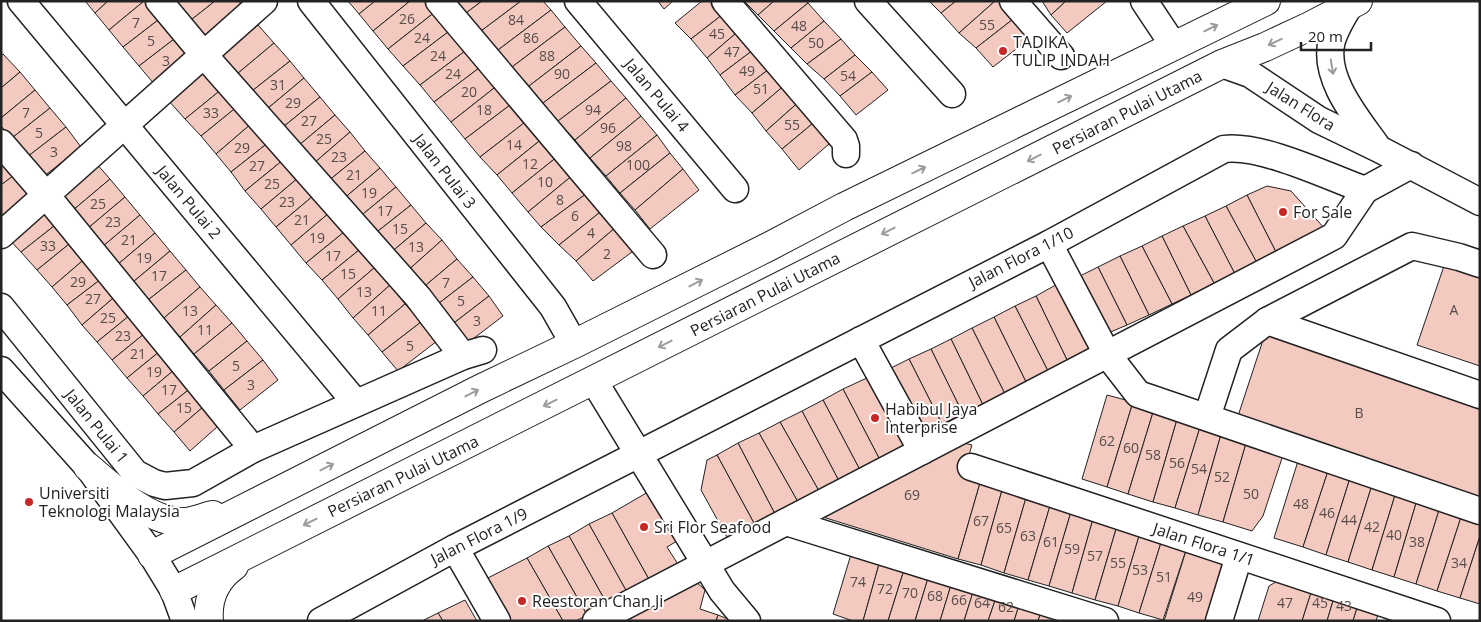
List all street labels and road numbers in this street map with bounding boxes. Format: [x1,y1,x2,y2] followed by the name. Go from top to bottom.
[618,52,694,136] street label: Jalan Pulai 4
[1048,65,1206,159] street label: Persiaran Pulai Utama
[1261,75,1340,136] street label: Jalan Flora
[407,127,481,213] street label: Jalan Pulai 3
[150,159,226,243] street label: Jalan Pulai 2
[963,221,1077,294] street label: Jalan Flora 1/10
[686,247,844,341] street label: Persiaran Pulai Utama
[59,383,134,468] street label: Jalan Pulai 1
[324,430,482,522] street label: Persiaran Pulai Utama
[425,502,531,571] street label: Jalan Flora 1/9
[1148,517,1258,571] street label: Jalan Flora 1/1

